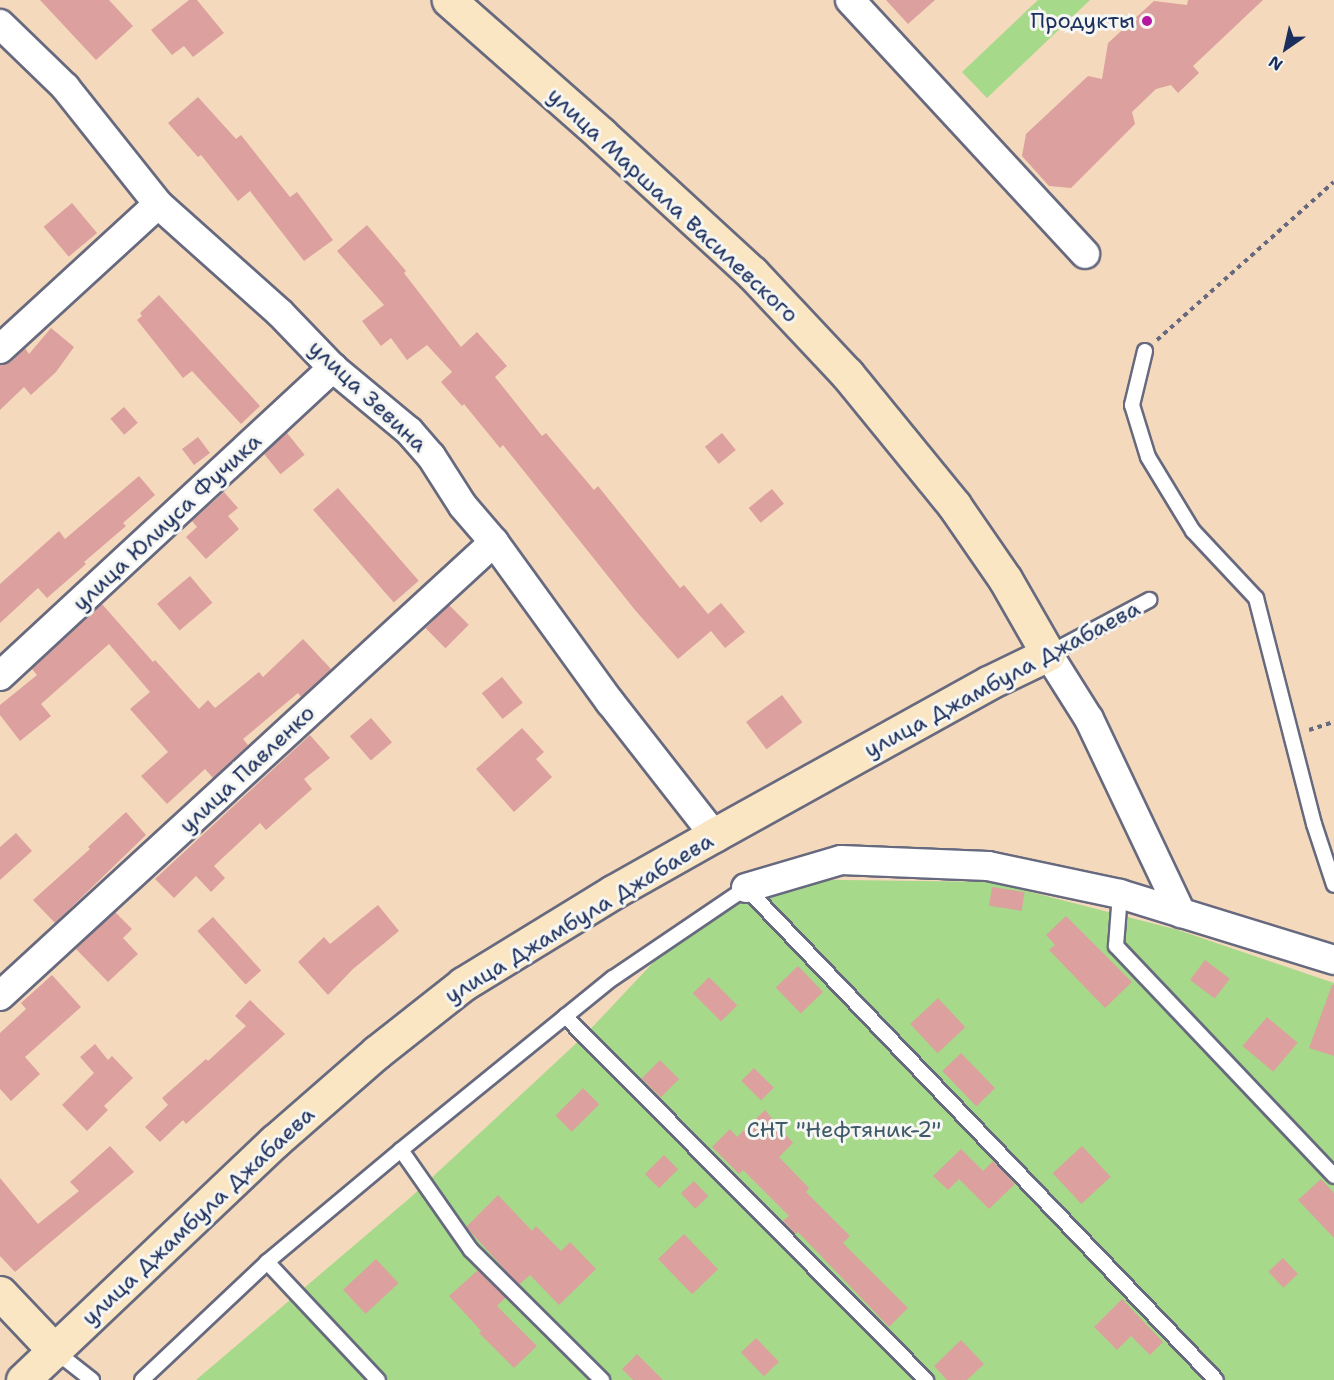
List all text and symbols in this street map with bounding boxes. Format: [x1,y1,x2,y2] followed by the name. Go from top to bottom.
[1030,8,1135,34] place label: Продукты
[1140,14,1154,28] marker: Продукты
[1256,18,1316,78] north arrow
[1265,51,1287,76] text: N
[542,82,804,328] street label: улица Маршала Василевского
[303,335,433,457] street label: улица Зевина
[67,428,267,616] street label: улица Юлиуса Фучика
[860,595,1144,763] street label: улица Джамбула Джабаева
[174,700,320,838] street label: улица Павленко
[440,827,718,1009] street label: улица Джамбула Джабаева
[76,1101,320,1331] street label: улица Джамбула Джабаева
[747,1117,941,1143] park label: СНТ "Нефтяник-2"

